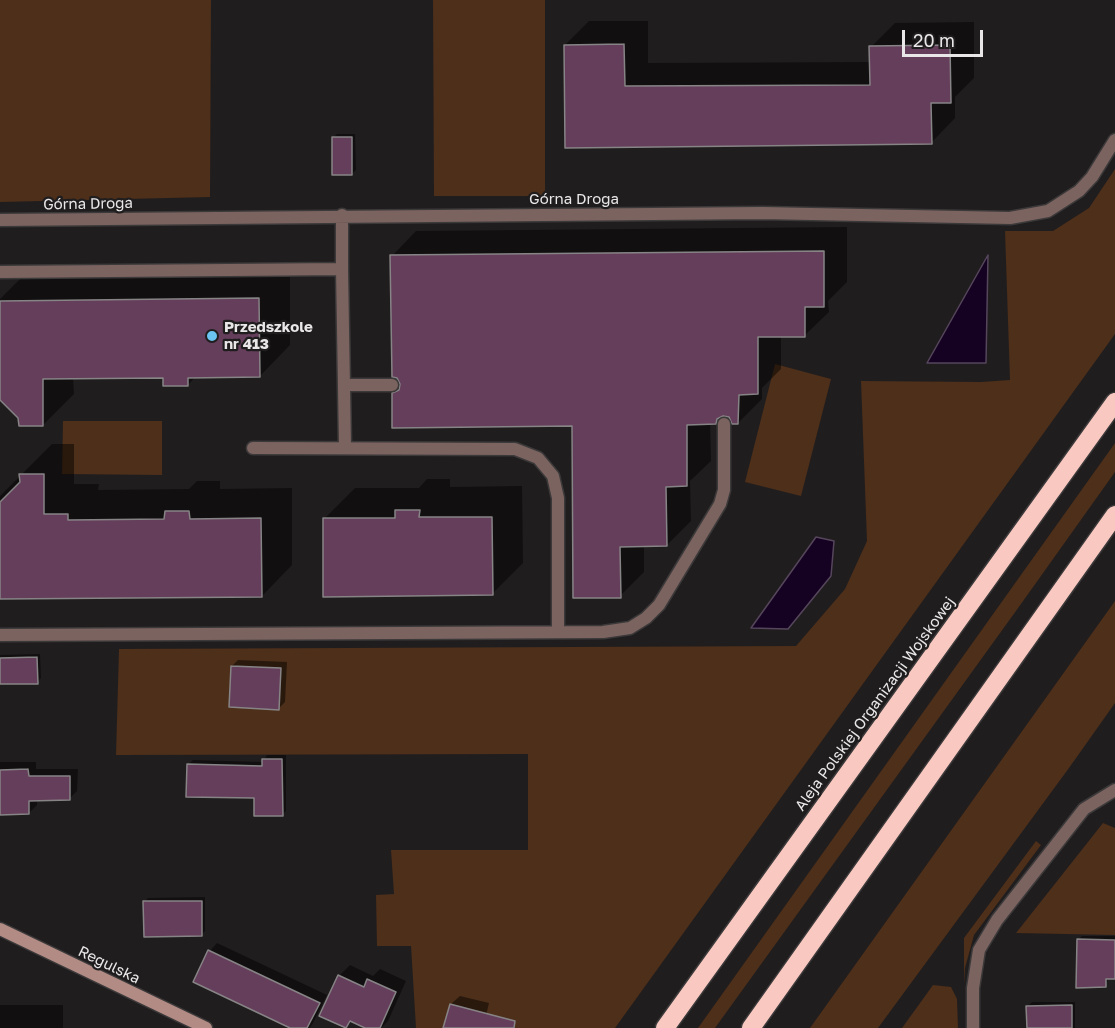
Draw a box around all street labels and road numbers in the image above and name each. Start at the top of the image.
street label: Górna Droga [529,190,619,208]
street label: Górna Droga [43,194,133,214]
street label: Aleja Polskiej Organizacji Wojskowej [791,594,959,814]
street label: Regulska [75,942,143,988]

